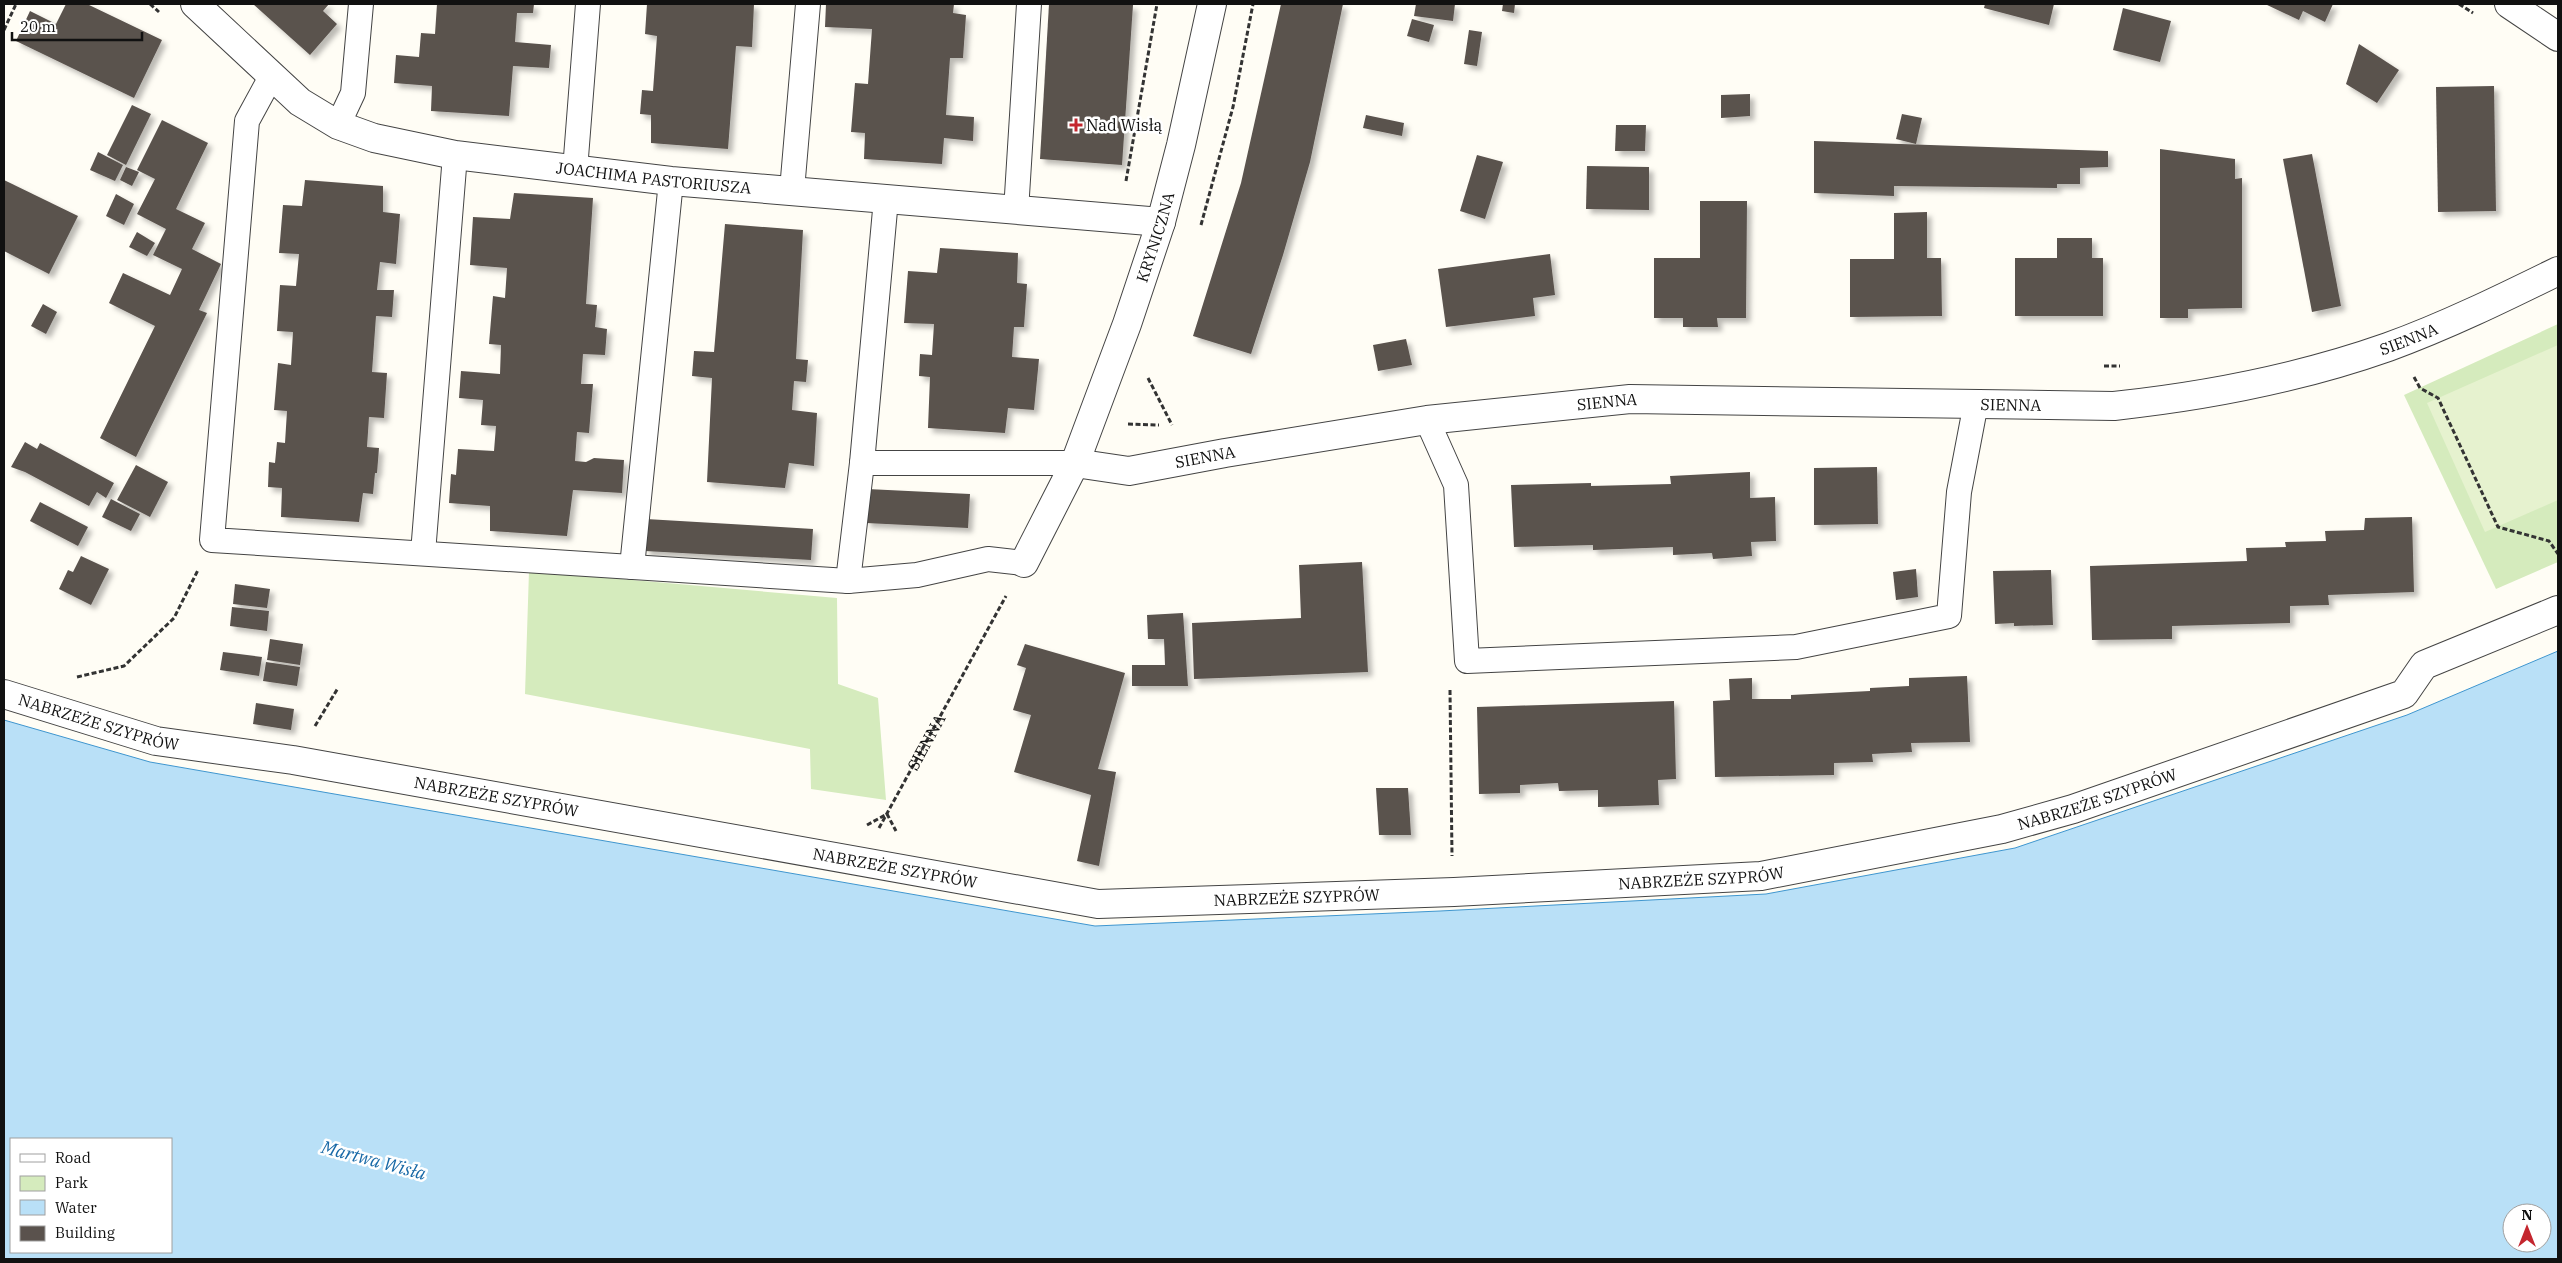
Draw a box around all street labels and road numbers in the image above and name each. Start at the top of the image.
street label: JOACHIMA PASTORIUSZA [555,157,752,198]
street label: KRYNICZNA [1132,190,1178,285]
street label: SIENNA [2377,319,2441,359]
street label: SIENNA [1576,389,1638,414]
street label: SIENNA [1980,394,2042,415]
street label: SIENNA [1173,441,1237,472]
street label: NABRZEŻE SZYPRÓW [16,689,181,754]
street label: SIENNA [903,710,949,774]
street label: NABRZEŻE SZYPRÓW [2015,764,2180,834]
street label: NABRZEŻE SZYPRÓW [413,772,581,821]
street label: NABRZEŻE SZYPRÓW [811,843,979,892]
street label: NABRZEŻE SZYPRÓW [1618,862,1786,893]
street label: NABRZEŻE SZYPRÓW [1213,884,1381,910]

